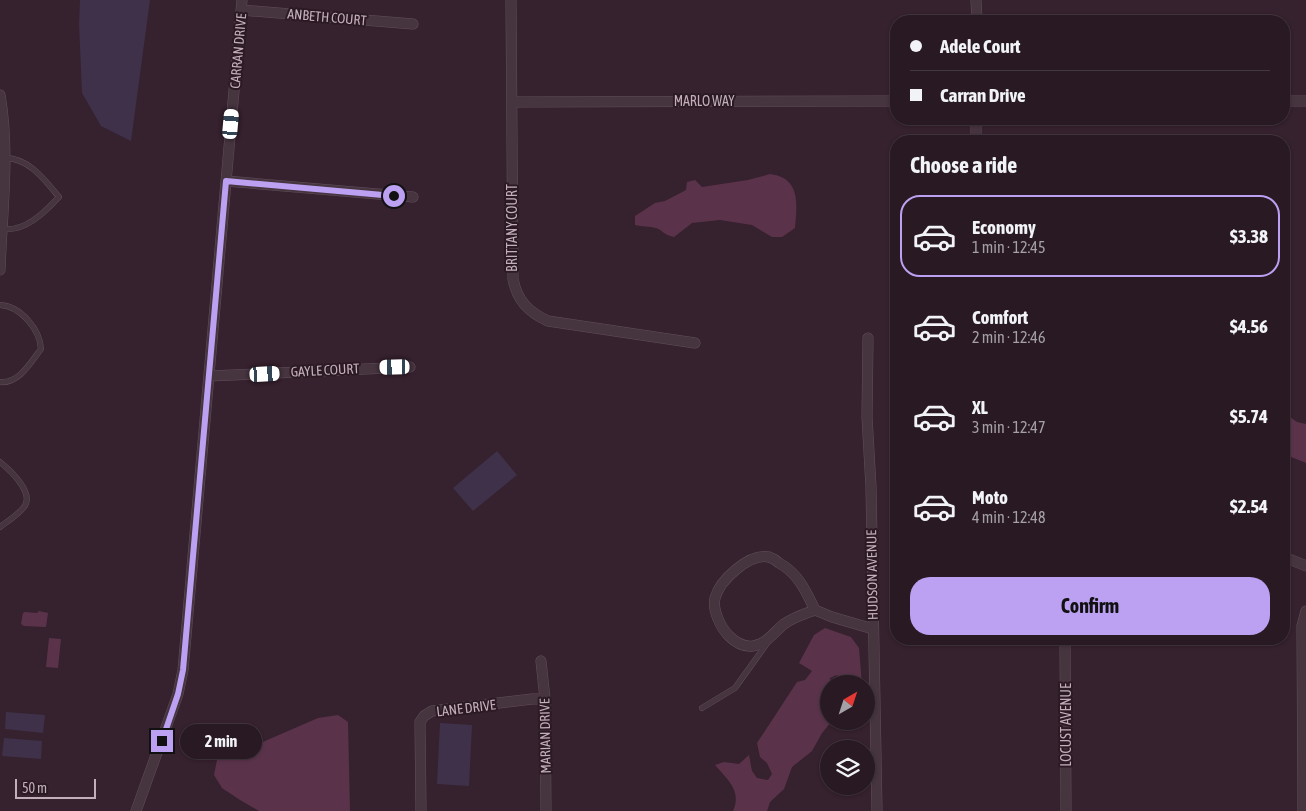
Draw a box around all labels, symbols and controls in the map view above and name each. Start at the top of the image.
street label: ANBETH COURT [287,6,367,28]
street label: CARRAN DRIVE [227,13,249,89]
text: Adele Court [940,35,1021,57]
text: Carran Drive [940,84,1026,106]
street label: MARLO WAY [674,93,735,109]
car [222,108,239,140]
text: Choose a ride [910,152,1017,178]
street label: BRITTANY COURT [504,184,520,272]
route start [383,185,405,207]
icon: car [912,214,957,259]
text: Economy [972,216,1036,238]
text: $3.38 [1230,225,1268,247]
text: 1 min · 12:45 [972,238,1045,256]
icon: car [912,304,957,349]
text: Comfort [972,306,1028,328]
text: $4.56 [1230,315,1268,337]
text: 2 min · 12:46 [972,328,1045,346]
car [379,359,410,375]
street label: GAYLE COURT [290,360,360,380]
car [249,366,280,382]
icon: car [912,394,957,439]
text: XL [972,396,988,418]
text: $5.74 [1230,405,1268,427]
text: 3 min · 12:47 [972,418,1045,436]
icon: car [912,484,957,529]
text: Moto [972,486,1008,508]
text: $2.54 [1230,495,1268,517]
text: 4 min · 12:48 [972,508,1045,526]
street label: HUDSON AVENUE [863,530,881,620]
button: Confirm [910,577,1270,635]
north arrow [820,675,875,730]
map controls [820,675,875,795]
street label: LOCUST AVENUE [1058,683,1074,767]
street label: LANE DRIVE [435,696,497,720]
street label: MARIAN DRIVE [536,698,554,774]
callout: 2 min [180,724,262,758]
route end [151,730,173,752]
text: 2 min [205,732,237,750]
button: layers [820,740,875,795]
scale bar [15,776,96,799]
text: 50 m [22,780,47,796]

